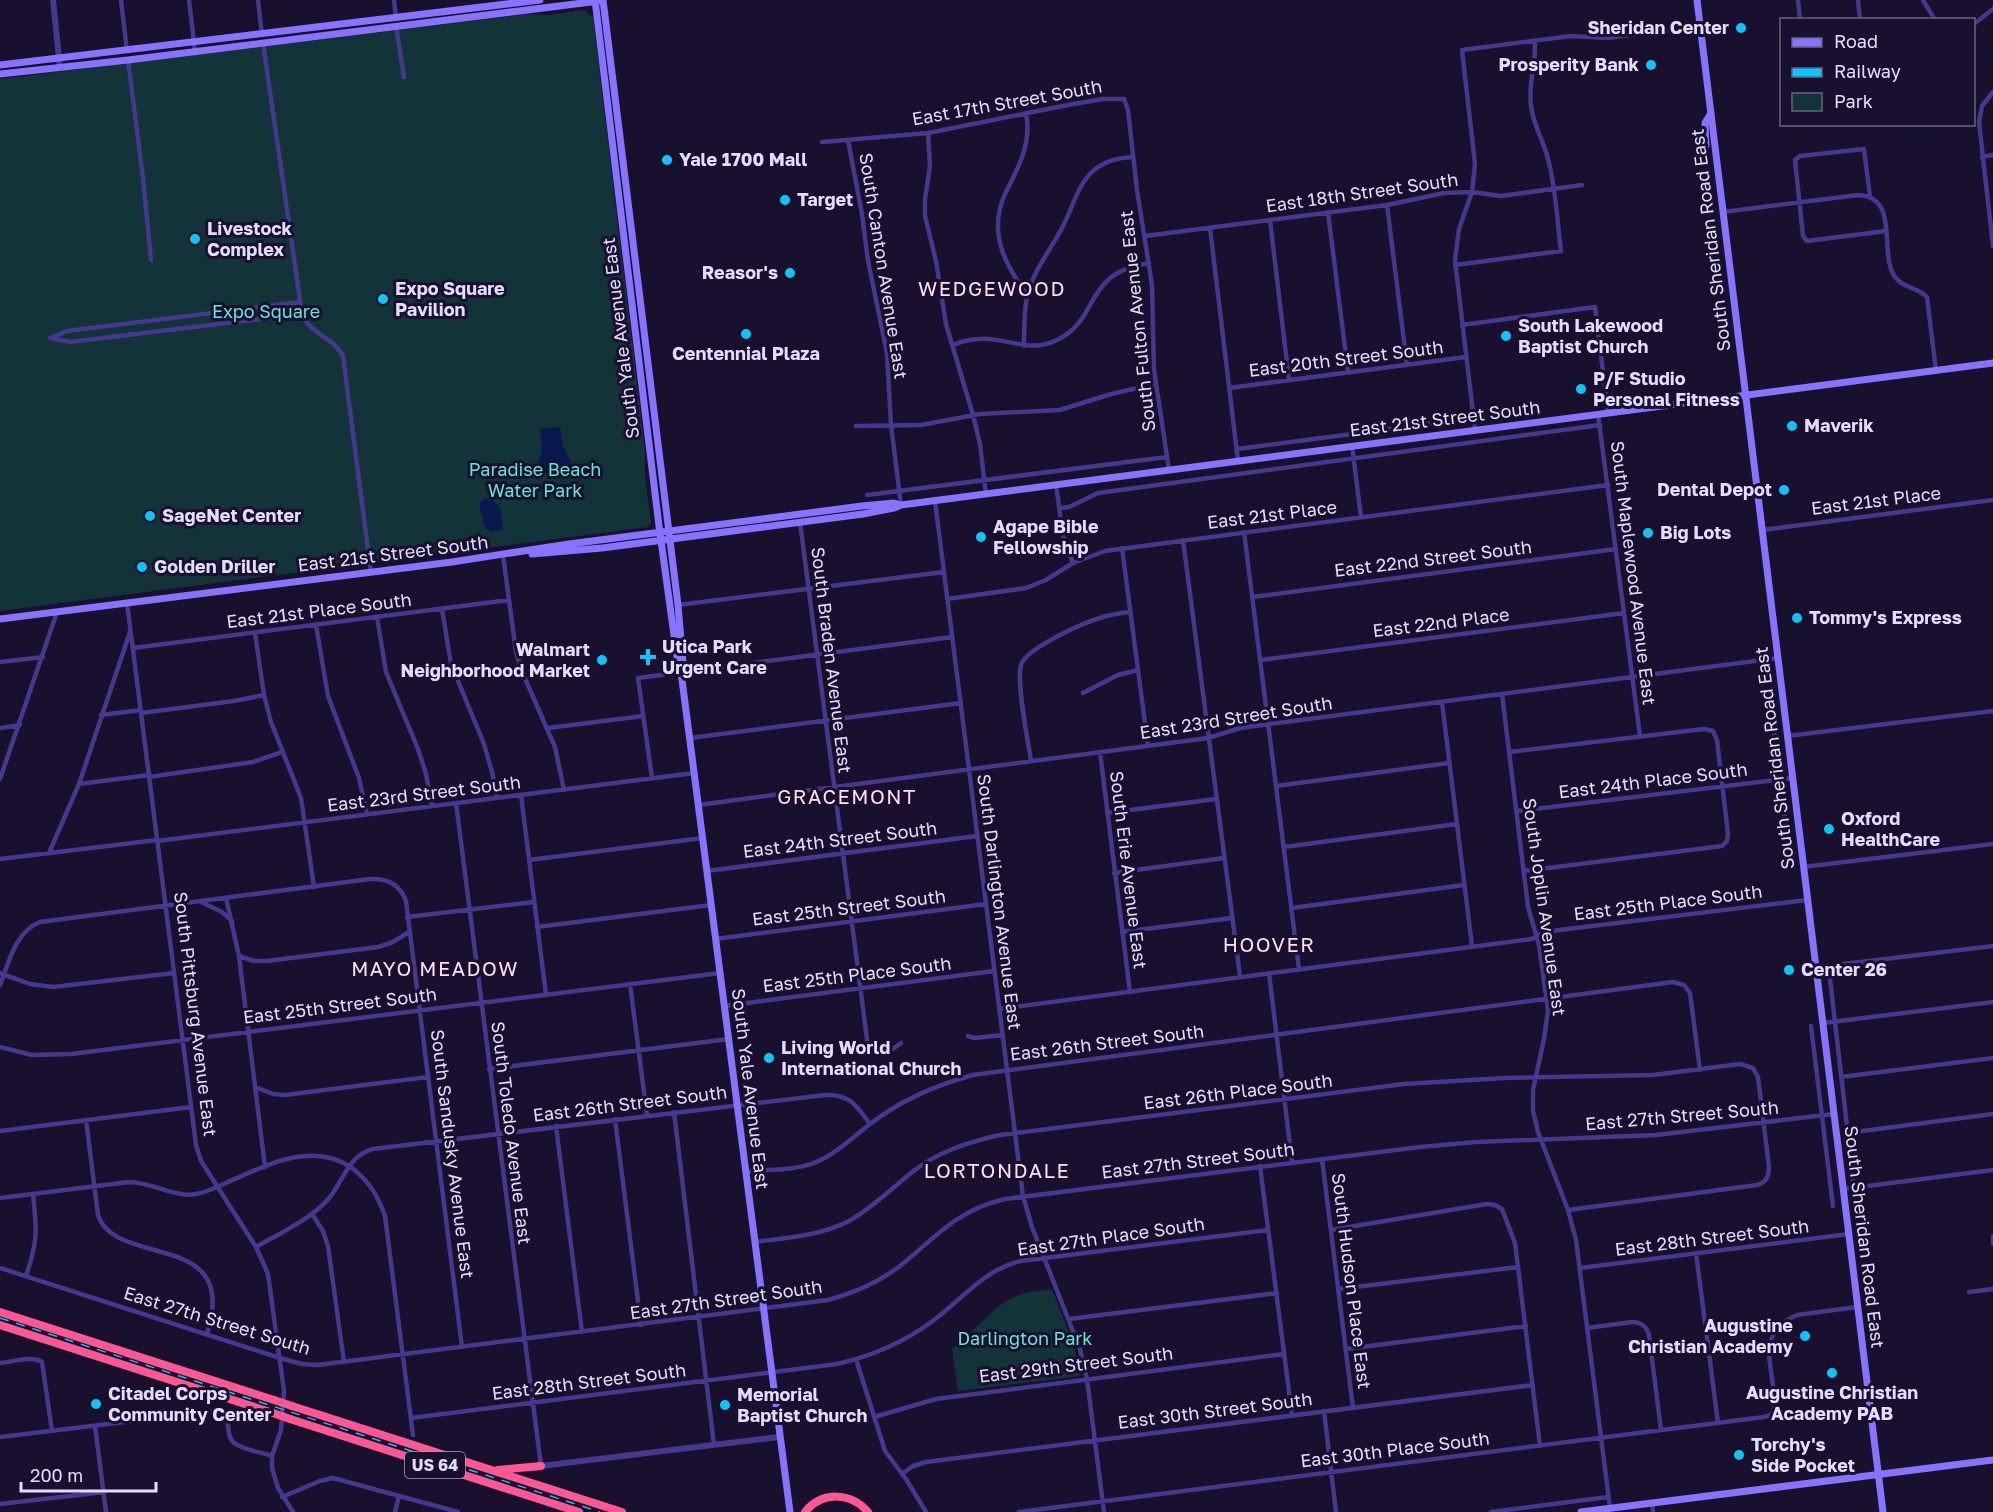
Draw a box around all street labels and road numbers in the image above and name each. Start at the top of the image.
street label: East 17th Street South [910,74,1104,130]
street label: South Sheridan Road East [1685,128,1735,353]
street label: South Canton Avenue East [855,151,913,380]
street label: East 18th Street South [1264,168,1459,216]
street label: South Fulton Avenue East [1114,209,1160,433]
street label: South Yale Avenue East [597,236,643,440]
street label: East 20th Street South [1247,335,1444,381]
street label: East 21st Street South [1348,395,1541,441]
street label: South Maplewood Avenue East [1607,440,1661,706]
street label: East 21st Place [1810,481,1942,519]
street label: East 21st Place [1206,495,1338,533]
street label: East 21st Street South [296,530,489,576]
street label: East 22nd Street South [1333,535,1533,581]
street label: South Braden Avenue East [807,545,857,774]
street label: East 21st Place South [225,588,413,632]
street label: East 22nd Place [1371,603,1511,641]
street label: South Sheridan Road East [1749,646,1799,871]
street label: East 23rd Street South [1138,691,1334,743]
street label: East 24th Place South [1557,757,1749,803]
street label: East 23rd Street South [326,770,522,816]
street label: South Erie Avenue East [1106,770,1152,970]
street label: South Darlington Avenue East [973,773,1027,1031]
street label: South Joplin Avenue East [1519,797,1571,1017]
street label: East 24th Street South [741,816,938,862]
street label: East 25th Place South [1572,880,1763,924]
street label: East 25th Street South [751,884,947,930]
street label: South Pittsburg Avenue East [170,890,222,1138]
street label: East 25th Place South [761,952,952,996]
street label: East 25th Street South [242,982,438,1028]
street label: South Yale Avenue East [728,987,774,1191]
street label: East 26th Street South [1008,1019,1205,1065]
street label: South Toledo Avenue East [487,1020,537,1246]
street label: South Sandusky Avenue East [427,1028,479,1280]
street label: East 26th Place South [1142,1068,1334,1114]
street label: East 26th Street South [531,1080,728,1126]
street label: East 27th Street South [1584,1096,1780,1134]
street label: South Sheridan Road East [1840,1124,1890,1349]
street label: East 27th Street South [1100,1137,1296,1183]
street label: South Hudson Place East [1328,1171,1376,1390]
street label: East 27th Place South [1016,1212,1206,1260]
street label: East 28th Street South [1613,1214,1810,1260]
street label: East 27th Street South [628,1275,824,1323]
street label: East 27th Street South [121,1281,313,1359]
street label: East 29th Street South [977,1341,1174,1387]
street label: East 28th Street South [490,1358,687,1404]
street label: East 30th Street South [1116,1387,1313,1433]
street label: East 30th Place South [1299,1426,1491,1472]
road number: US 64 [405,1452,465,1478]

